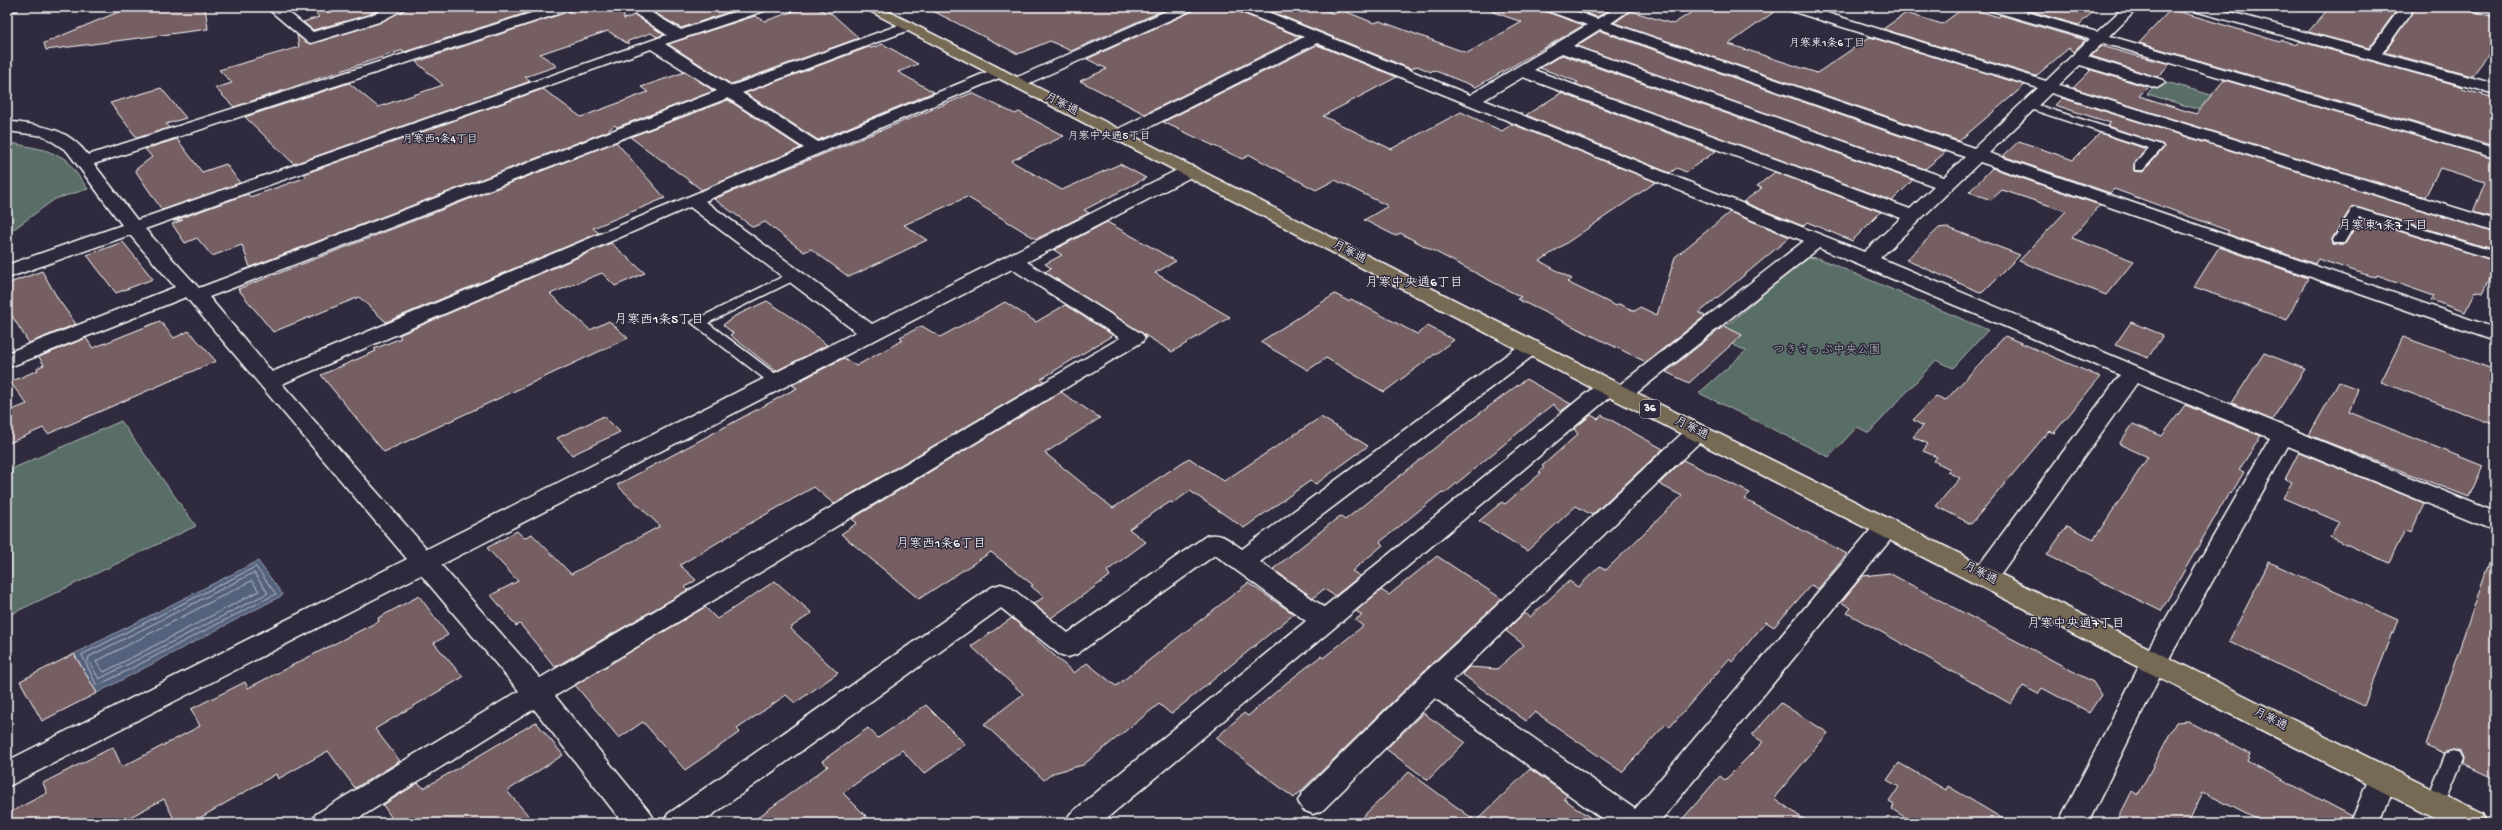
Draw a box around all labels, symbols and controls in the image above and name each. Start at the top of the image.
district label: 月寒東1条6丁目 [1789,37,1865,50]
street label: 月寒通 [1042,90,1081,119]
district label: 月寒中央通5丁目 [1068,130,1150,143]
district label: 月寒西1条4丁目 [402,133,478,146]
district label: 月寒東1条7丁目 [2338,219,2428,234]
street label: 月寒通 [1330,238,1369,267]
district label: 月寒中央通6丁目 [1365,275,1463,291]
district label: 月寒西1条5丁目 [614,313,704,328]
park label: つきさっぷ中央公園 [1773,343,1881,358]
road number: 36 [1640,400,1660,418]
street label: 月寒通 [1672,414,1711,443]
district label: 月寒西1条6丁目 [896,537,986,552]
street label: 月寒通 [1961,559,2000,588]
district label: 月寒中央通7丁目 [2027,616,2125,632]
street label: 月寒通 [2251,705,2290,734]

